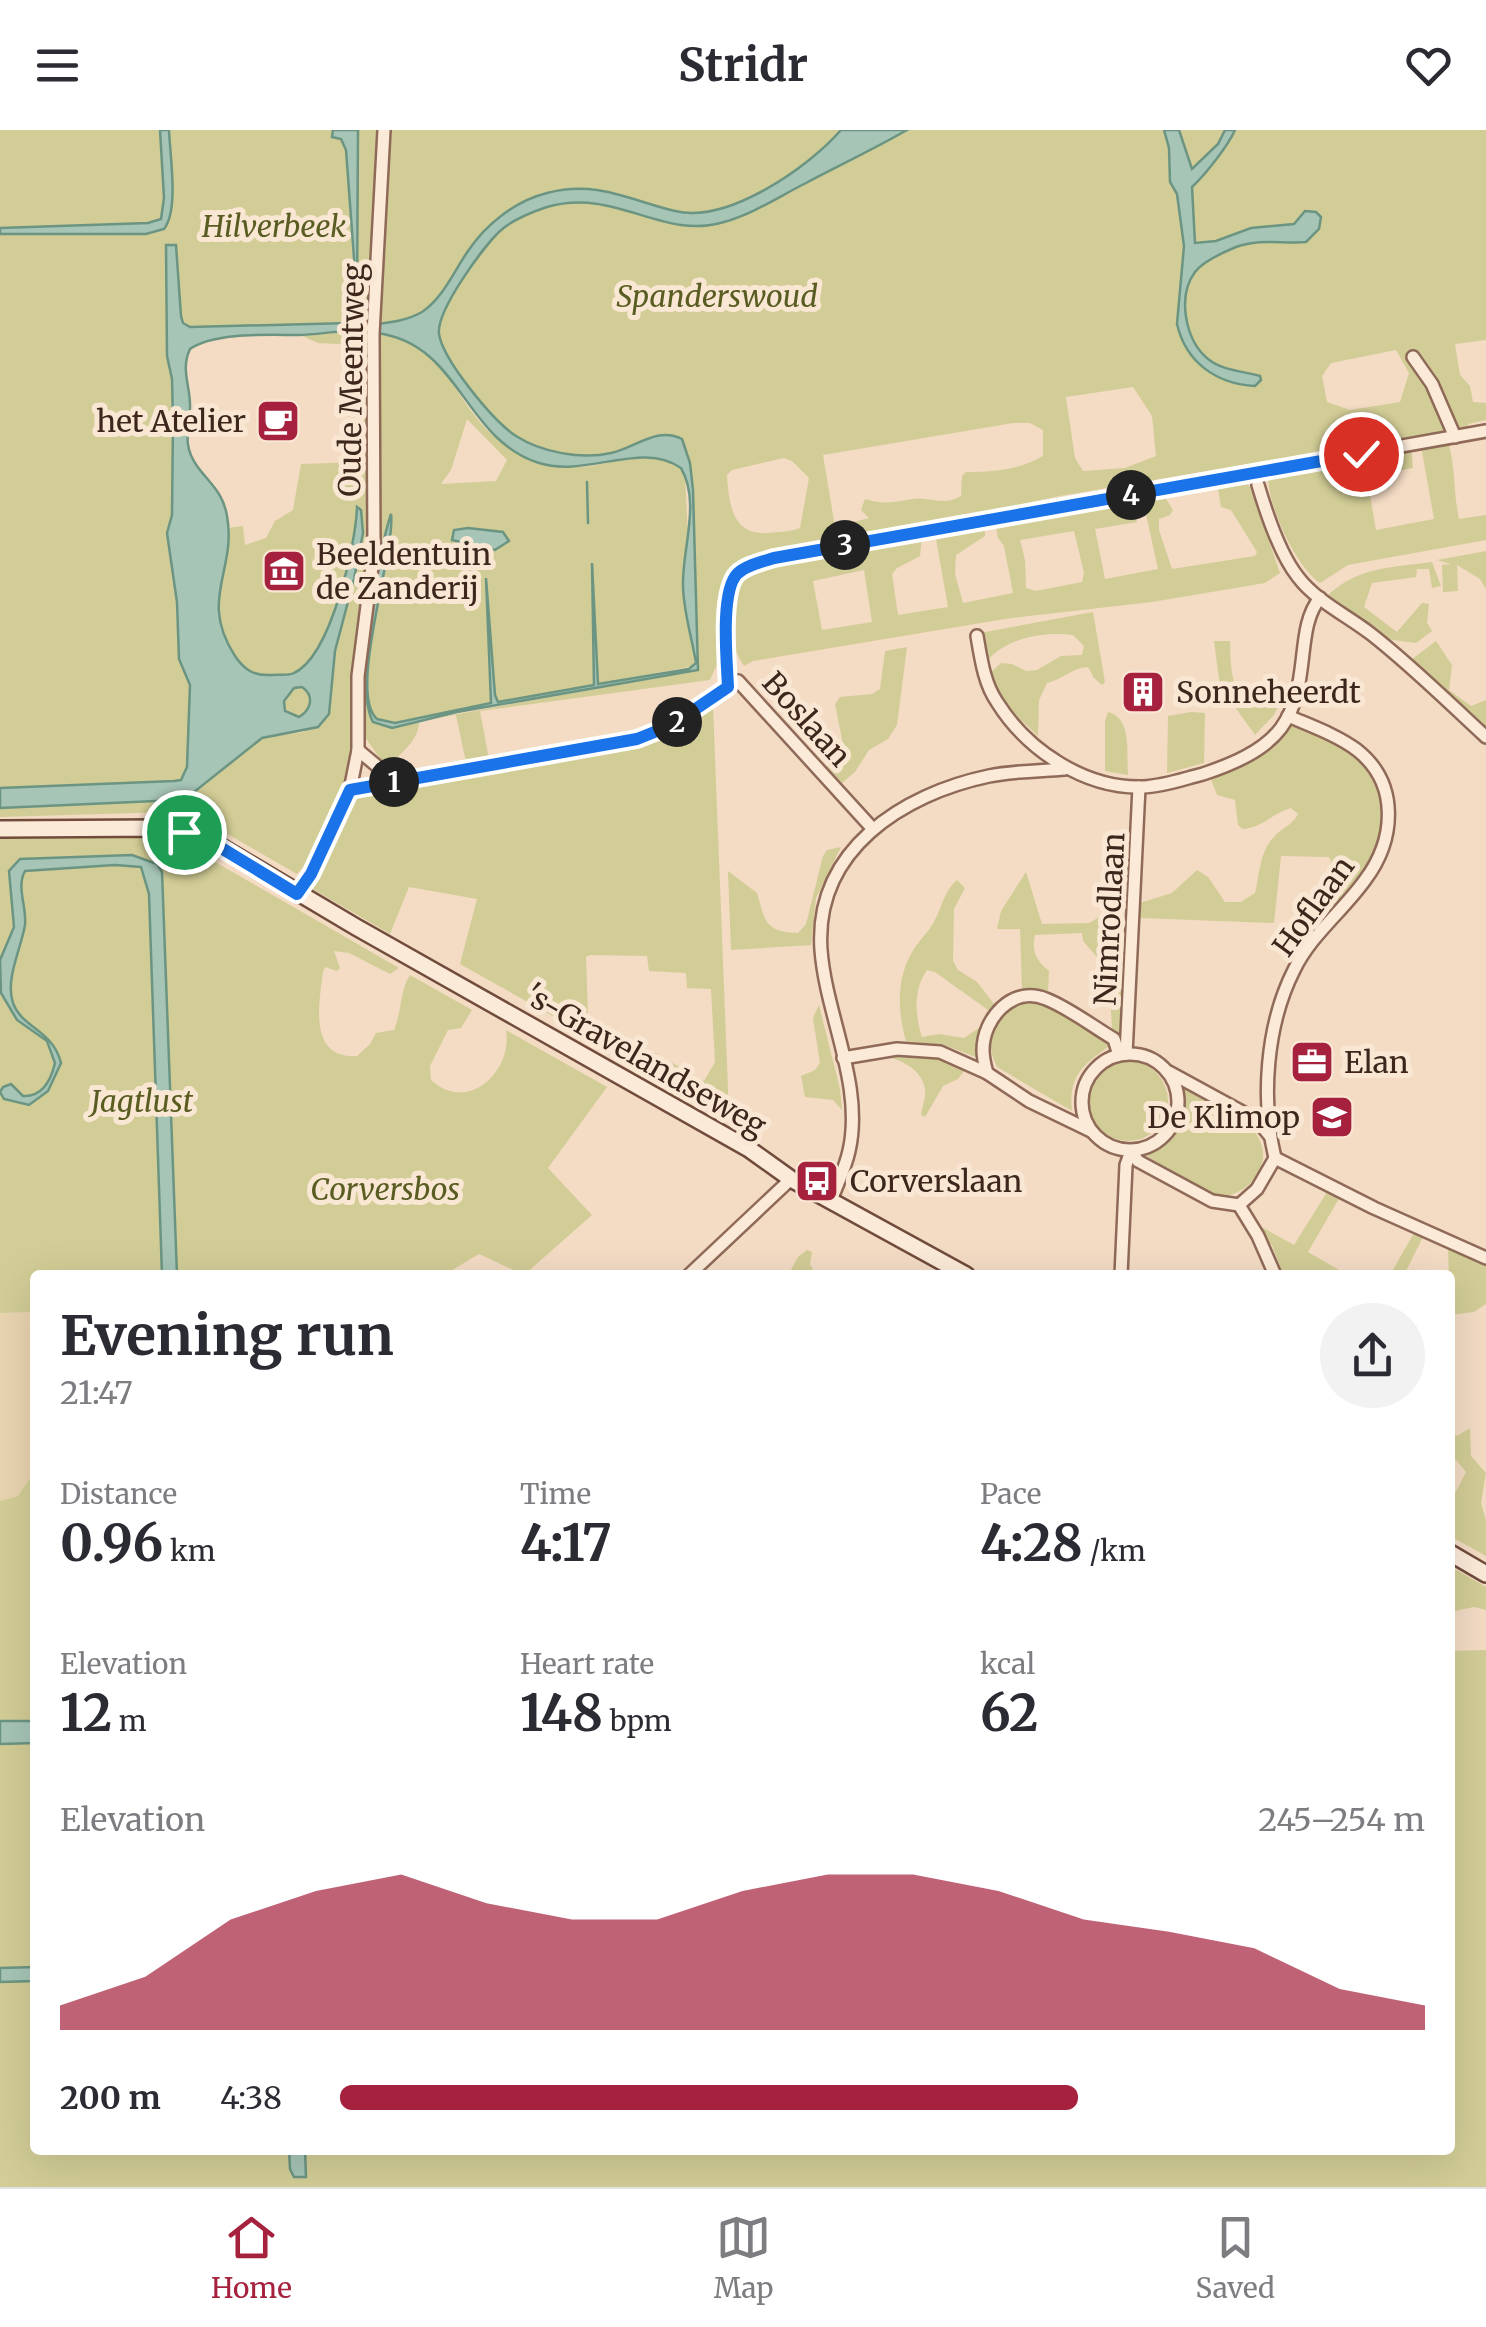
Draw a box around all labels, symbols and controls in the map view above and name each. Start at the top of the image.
text: Stridr [678,37,808,93]
icon: menu [30,38,85,93]
icon: heart [1401,38,1456,93]
park label: Hilverbeek [201,207,347,245]
street label: Oude Meentweg [330,263,372,497]
park label: Spanderswoud [616,277,818,315]
cafe icon: het Atelier [255,398,301,444]
place label: het Atelier [96,402,246,440]
pin [1319,412,1404,497]
icon: check [1334,427,1389,482]
pin: 4 [1106,470,1156,520]
text: 4 [1122,477,1140,513]
pin: 3 [820,520,870,570]
text: 3 [837,527,853,563]
place label: Beeldentuin de Zanderij [316,535,491,607]
museum icon: Beeldentuin de Zanderij [261,548,307,594]
street label: Boslaan [755,664,859,774]
building icon: Sonneheerdt [1120,669,1166,715]
place label: Sonneheerdt [1176,673,1361,711]
pin: 2 [652,697,702,747]
text: 2 [669,704,685,740]
pin: 1 [369,757,419,807]
text: 1 [388,764,400,800]
pin [142,790,227,875]
icon: arrive [157,805,212,860]
street label: Nimrodlaan [1085,831,1133,1006]
street label: Hoflaan [1264,848,1362,964]
street label: 's-Gravelandseweg [519,976,773,1144]
office icon: Elan [1289,1039,1335,1085]
place label: Elan [1344,1043,1409,1081]
park label: Jagtlust [88,1082,194,1120]
school or university icon: De Klimop [1309,1094,1355,1140]
place label: De Klimop [1147,1098,1300,1136]
bus stop icon: Corverslaan [794,1158,840,1204]
place label: Corverslaan [850,1162,1022,1200]
park label: Corversbos [310,1170,460,1208]
text: Evening run [60,1301,394,1370]
button: share [1320,1303,1425,1408]
text: 21:47 [60,1373,133,1413]
text: Distance [60,1476,177,1512]
text: Time [520,1476,591,1512]
text: Pace [980,1476,1041,1512]
text: 0.96 [60,1512,163,1575]
text: 4:17 [520,1512,612,1575]
text: 4:28 [980,1512,1083,1575]
text: km [163,1533,216,1569]
text: /km [1083,1533,1146,1569]
text: Elevation [60,1646,187,1682]
text: Heart rate [520,1646,654,1682]
text: kcal [980,1646,1035,1682]
text: 12 [60,1682,112,1745]
text: 148 [520,1682,603,1745]
text: 62 [980,1682,1038,1745]
text: m [112,1703,147,1739]
text: bpm [603,1703,672,1739]
text: Elevation [60,1800,205,1840]
text: 245–254 m [1258,1800,1425,1840]
text: 200 m [60,2078,161,2118]
text: 4:38 [220,2078,282,2118]
tab: Home [211,2210,292,2306]
tab: Map [714,2210,774,2306]
tab: Saved [1196,2210,1275,2306]

